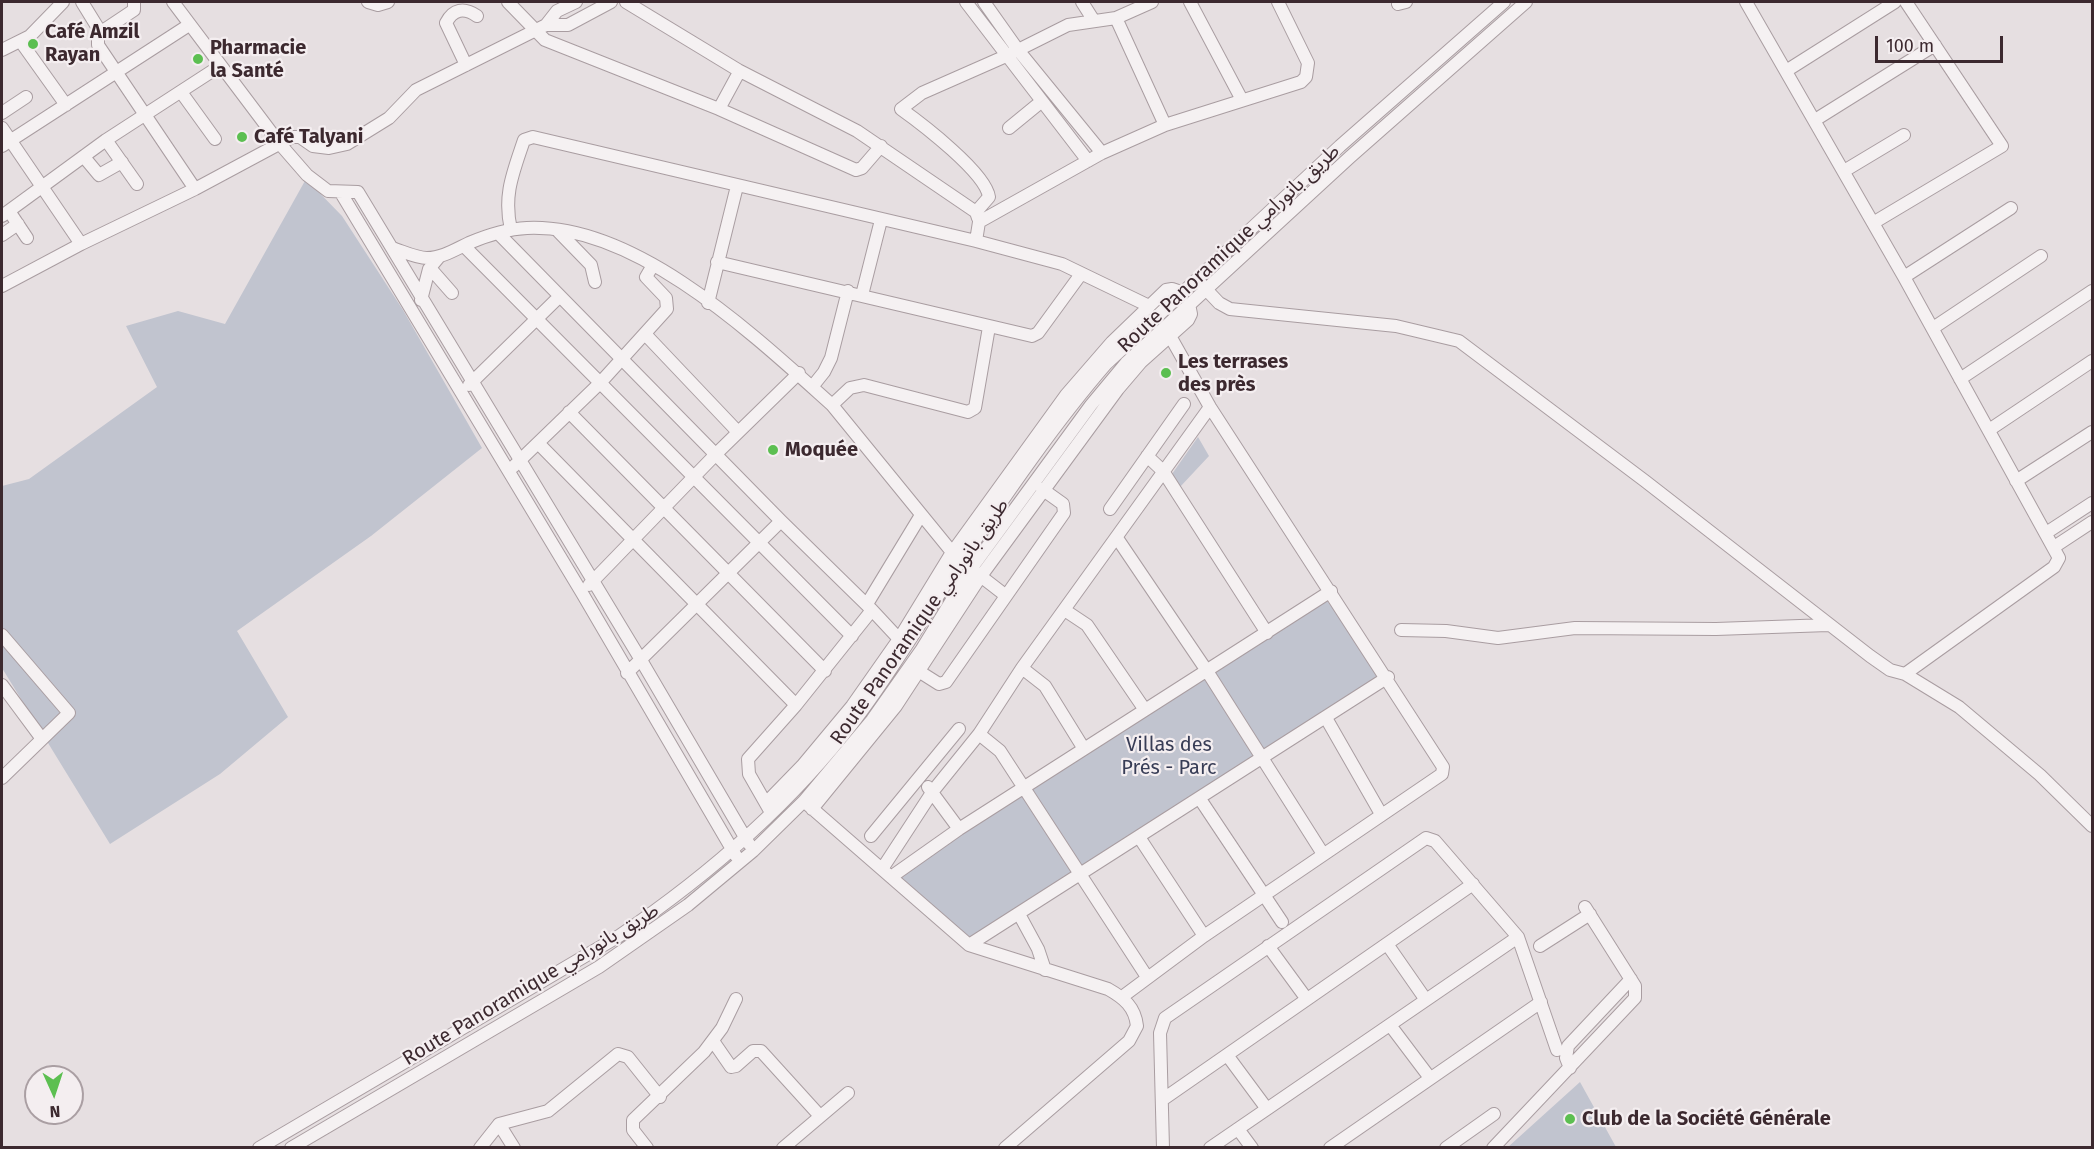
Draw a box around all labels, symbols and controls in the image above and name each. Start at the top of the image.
place label: Café Amzil Rayan [45,20,139,67]
scale bar [1878,24,2006,62]
text: 100 m [1886,35,1934,57]
place label: Pharmacie la Santé [210,36,306,83]
marker: Café Amzil Rayan [26,37,40,51]
marker: Pharmacie la Santé [191,52,205,66]
place label: Café Talyani [254,125,363,149]
marker: Café Talyani [235,130,249,144]
street label: Route Panoramique طريق بانورامي [1113,140,1345,358]
place label: Les terrases des près [1178,350,1288,397]
marker: Les terrases des près [1159,366,1173,380]
place label: Moquée [785,438,858,462]
marker: Moquée [766,443,780,457]
street label: Route Panoramique طريق بانورامي [826,494,1014,750]
park label: Villas des Prés - Parc [1121,733,1217,780]
street label: Route Panoramique طريق بانورامي [399,899,663,1071]
north arrow [24,1065,84,1125]
text: N [49,1102,61,1121]
place label: Club de la Société Générale [1582,1107,1831,1131]
marker: Club de la Société Générale [1563,1112,1577,1126]

